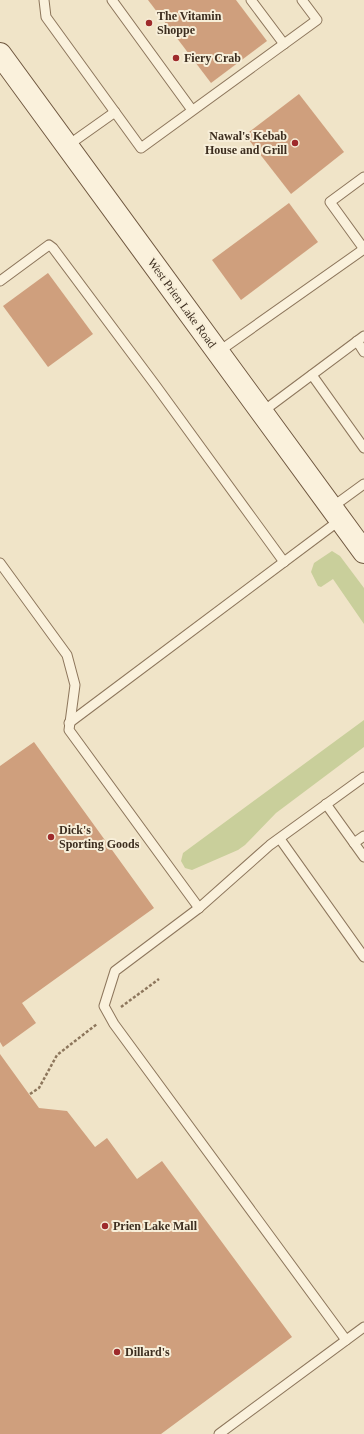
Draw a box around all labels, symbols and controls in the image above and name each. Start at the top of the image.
place label: The Vitamin Shoppe [157,9,222,37]
marker: The Vitamin Shoppe [144,18,154,28]
place label: Fiery Crab [184,51,241,65]
marker: Fiery Crab [171,53,181,63]
place label: Nawal's Kebab House and Grill [205,129,288,157]
marker: Nawal's Kebab House and Grill [290,138,300,148]
street label: West Prien Lake Road [145,255,219,351]
place label: Dick's Sporting Goods [59,823,140,851]
marker: Dick's Sporting Goods [46,832,56,842]
place label: Prien Lake Mall [113,1219,198,1233]
marker: Prien Lake Mall [100,1221,110,1231]
place label: Dillard's [125,1345,170,1359]
marker: Dillard's [112,1347,122,1357]

